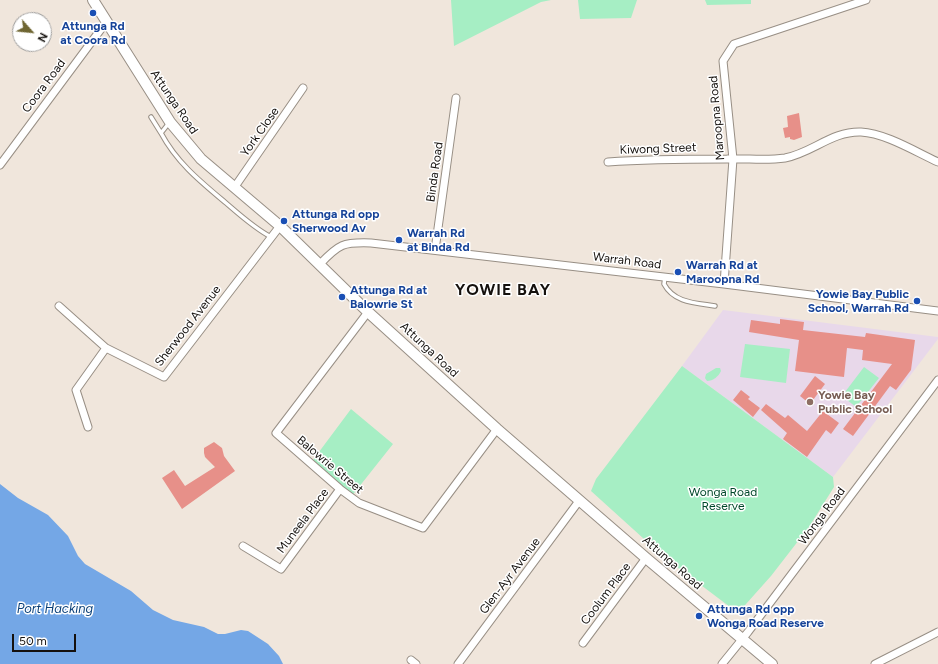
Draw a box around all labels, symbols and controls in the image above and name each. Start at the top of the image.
marker: Attunga Rd at Coora Rd [88,8,98,18]
north arrow [12,12,52,52]
place label: Attunga Rd at Coora Rd [60,19,126,47]
text: N [35,30,50,44]
street label: Coora Road [19,56,69,116]
street label: Attunga Road [147,67,201,137]
street label: Maroopna Road [706,75,728,161]
street label: York Close [238,105,282,159]
street label: Kiwong Street [619,140,697,158]
street label: Binda Road [424,141,446,203]
place label: Attunga Rd opp Sherwood Av [292,207,379,235]
marker: Attunga Rd opp Sherwood Av [279,216,289,226]
place label: Warrah Rd at Binda Rd [407,226,470,254]
marker: Warrah Rd at Binda Rd [394,235,404,245]
street label: Warrah Road [592,250,662,272]
place label: Warrah Rd at Maroopna Rd [686,258,759,286]
marker: Warrah Rd at Maroopna Rd [673,267,683,277]
district label: YOWIE BAY [455,280,551,300]
street label: Sherwood Avenue [152,283,224,369]
place label: Attunga Rd at Balowrie St [350,283,427,311]
place label: Yowie Bay Public School, Warrah Rd [808,287,909,315]
marker: Attunga Rd at Balowrie St [337,292,347,302]
marker: Yowie Bay Public School, Warrah Rd [912,296,922,306]
street label: Attunga Road [397,319,461,381]
place label: Yowie Bay Public School [818,388,892,416]
marker: Yowie Bay Public School [805,397,815,407]
street label: Balowrie Street [294,433,366,497]
street label: Wonga Road [796,484,848,548]
park label: Wonga Road Reserve [689,485,757,513]
street label: Muneela Place [274,486,332,556]
street label: Attunga Road [639,533,705,593]
street label: Glen-Ayr Avenue [477,535,543,617]
street label: Coolum Place [578,560,634,628]
water label: Port Hacking [17,601,93,617]
place label: Attunga Rd opp Wonga Road Reserve [707,602,824,630]
marker: Attunga Rd opp Wonga Road Reserve [694,611,704,621]
scale bar [14,626,78,652]
text: 50 m [19,634,47,648]

